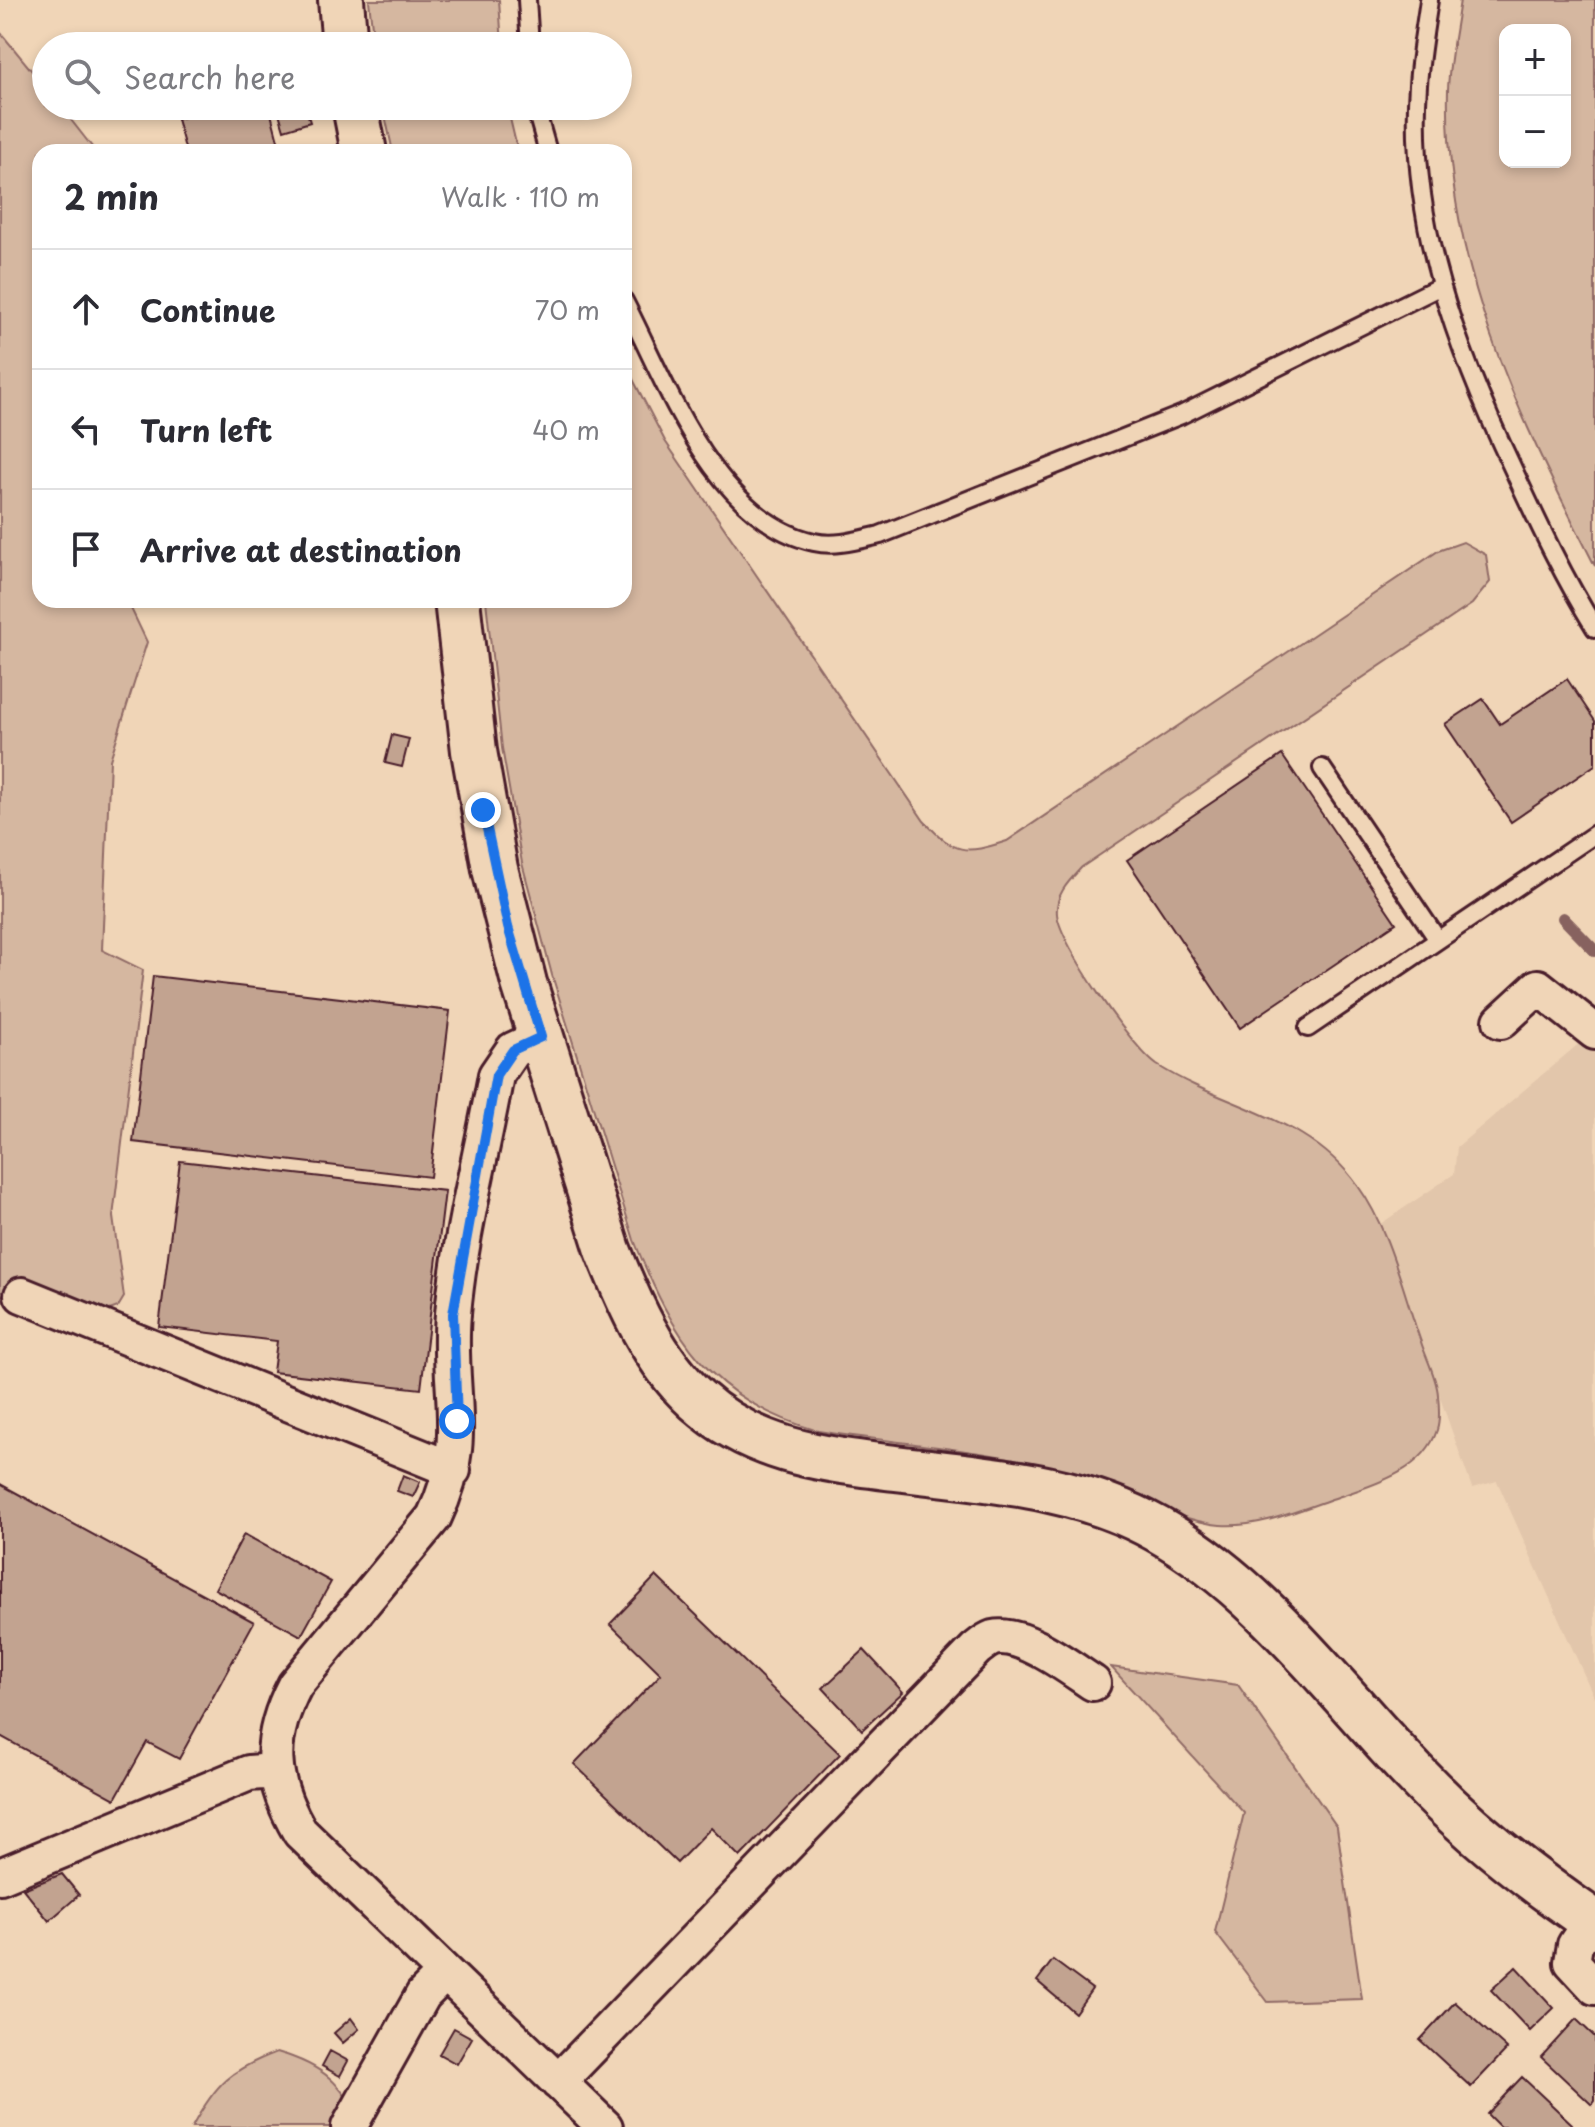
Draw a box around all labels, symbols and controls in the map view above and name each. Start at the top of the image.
map controls [1499,24,1571,168]
button: + [1499,24,1571,96]
search box [32,32,632,120]
icon: search [60,54,104,98]
text: Search here [124,54,296,99]
button: − [1499,96,1571,168]
text: 2 min [64,170,159,222]
text: Walk · 110 m [441,177,600,216]
icon: ahead [64,287,108,331]
text: Continue [140,287,275,332]
text: 70 m [535,290,600,329]
icon: left [64,407,108,451]
text: Turn left [140,407,272,452]
text: 40 m [532,410,600,449]
icon: arrive [64,527,108,571]
text: Arrive at destination [140,527,462,572]
route end [465,792,501,828]
route start [439,1403,475,1439]

